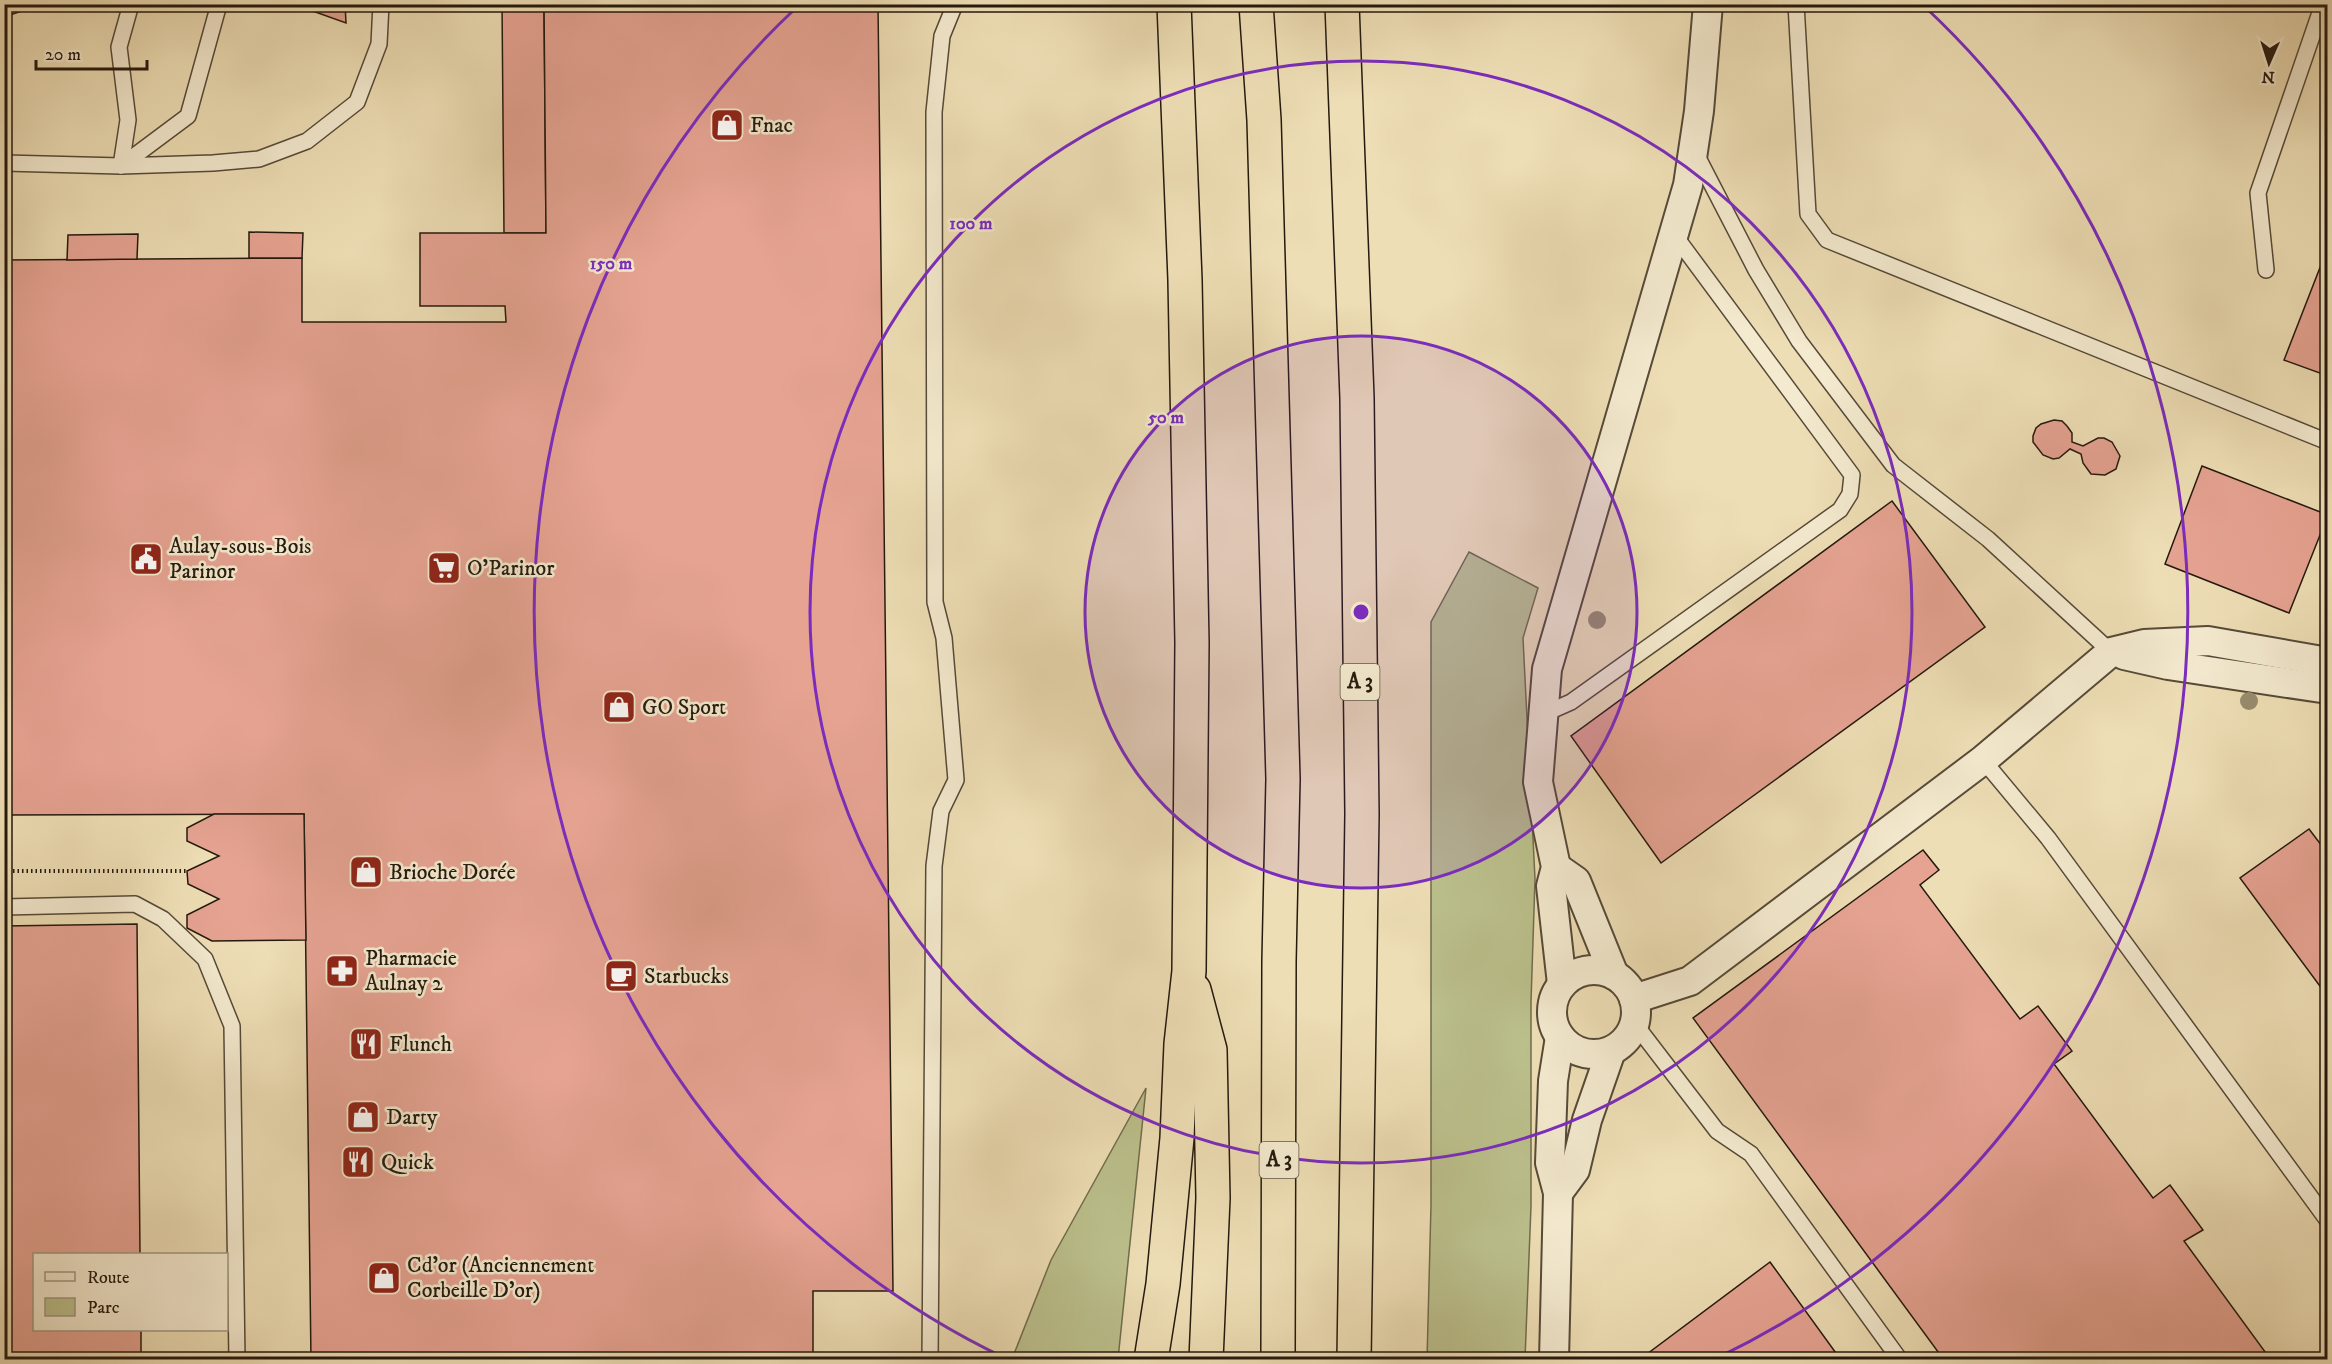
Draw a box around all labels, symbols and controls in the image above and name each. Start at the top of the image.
scale bar [36,33,147,71]
north arrow [2239,33,2299,93]
text: 20 m [45,44,81,66]
text: N [2261,67,2275,87]
shop icon: Fnac [709,107,745,143]
place label: Fnac [750,112,793,139]
text: 100 m [949,213,993,235]
text: 150 m [590,253,633,275]
text: 50 m [1147,407,1184,429]
place label: Aulay-sous-Bois Parinor [169,533,311,585]
public building icon: Aulay-sous-Bois Parinor [128,541,164,577]
supermarket icon: O'Parinor [426,550,462,586]
place label: O'Parinor [467,555,555,582]
centre of rings [1351,602,1371,622]
road number: A 3 [1340,664,1380,700]
shop icon: GO Sport [601,689,637,725]
place label: GO Sport [642,694,726,721]
shop icon: Brioche Dorée [348,854,384,890]
place label: Brioche Dorée [389,859,516,886]
place label: Pharmacie Aulnay 2 [365,945,457,997]
pharmacy icon: Pharmacie Aulnay 2 [324,953,360,989]
cafe icon: Starbucks [603,958,639,994]
place label: Starbucks [644,963,729,990]
restaurant icon: Flunch [348,1026,384,1062]
place label: Flunch [389,1031,453,1058]
shop icon: Darty [345,1099,381,1135]
place label: Darty [386,1104,438,1131]
road number: A 3 [1260,1142,1298,1178]
restaurant icon: Quick [340,1144,376,1180]
place label: Quick [381,1149,434,1176]
place label: Cd'or (Anciennement Corbeille D'or) [407,1252,594,1304]
legend [33,1253,228,1331]
shop icon: Cd'or (Anciennement Corbeille D'or) [366,1260,402,1296]
text: Route [87,1267,130,1289]
text: Parc [87,1297,120,1319]

